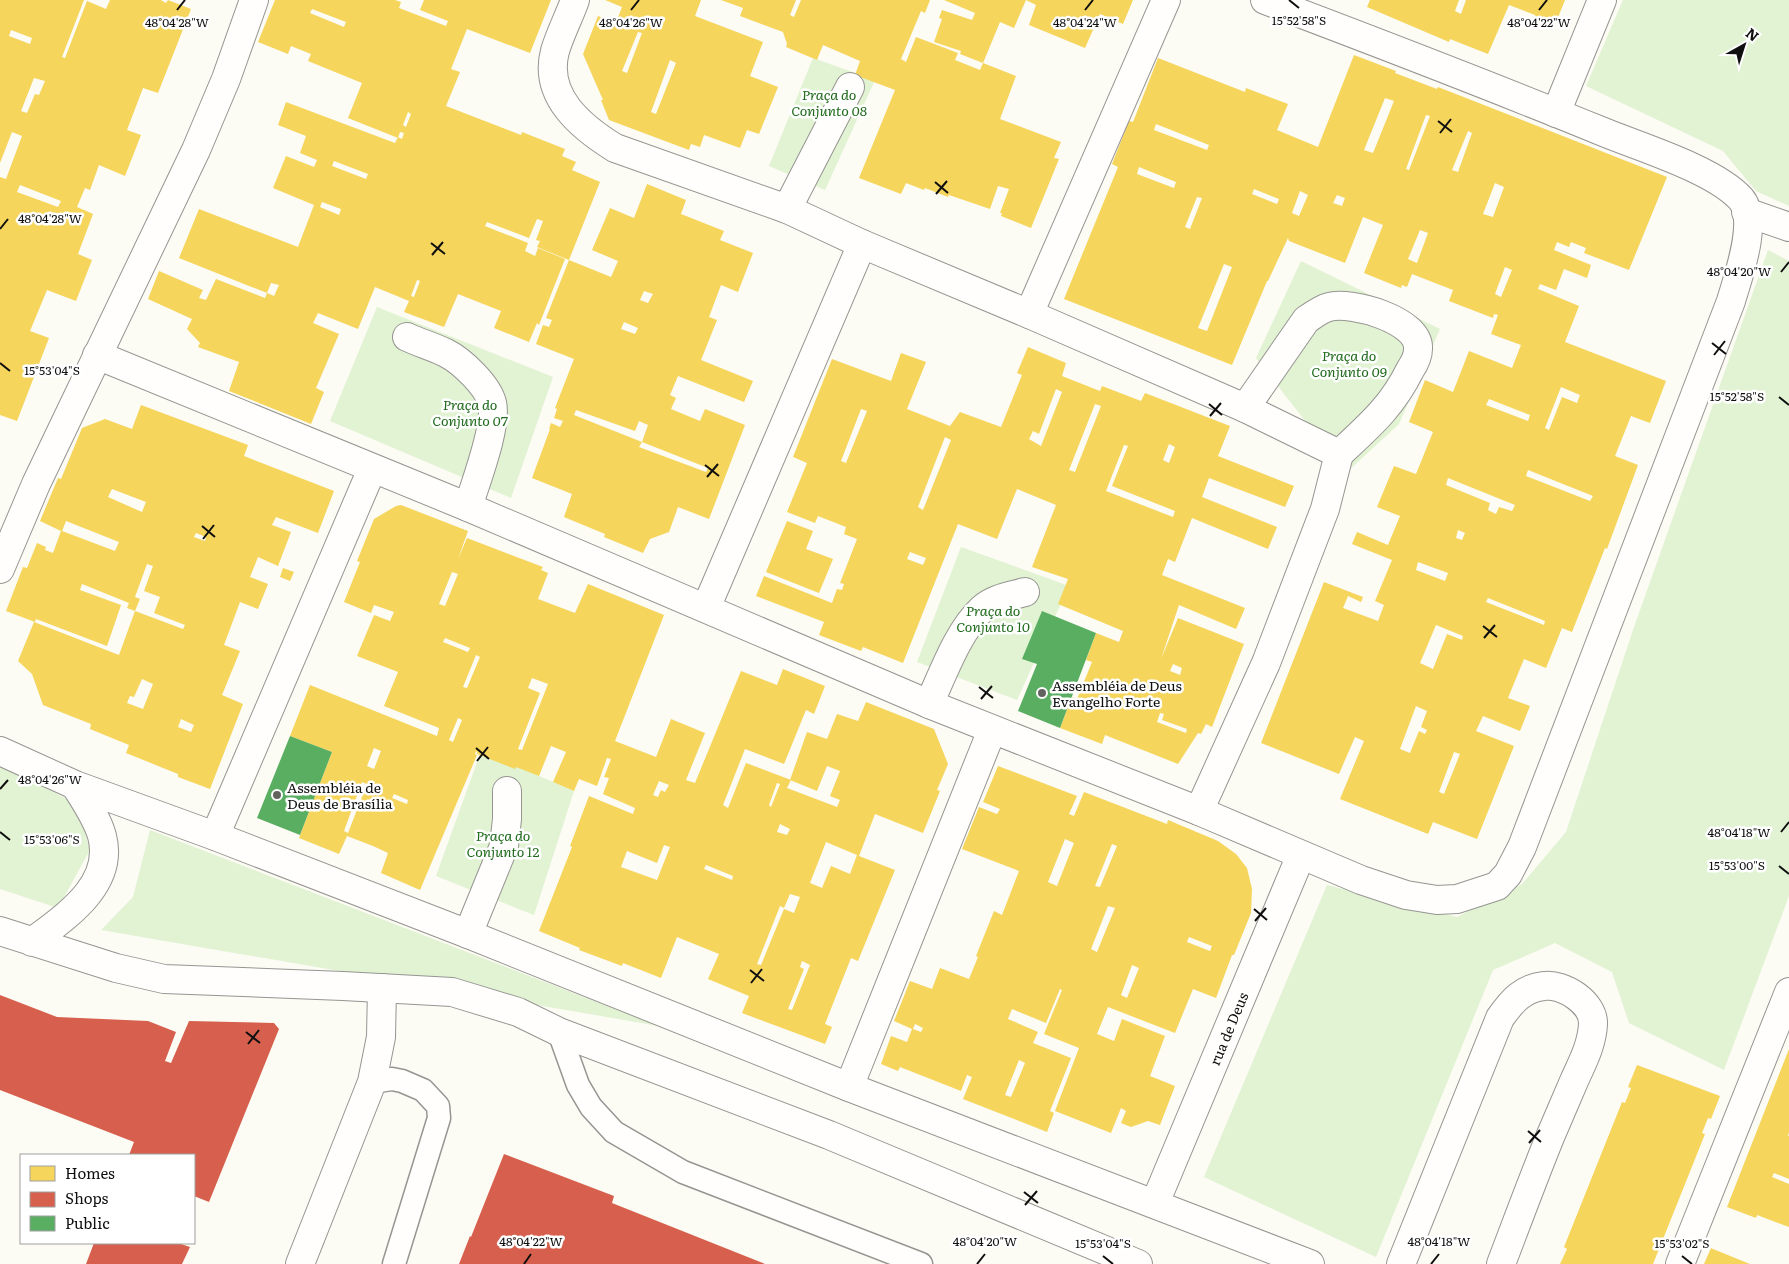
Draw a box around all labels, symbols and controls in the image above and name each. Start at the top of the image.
text: 15°52'58"S [1272,11,1326,29]
text: 48°04'28"W [145,13,209,31]
text: 48°04'26"W [599,13,663,31]
text: 48°04'24"W [1053,13,1117,31]
text: 48°04'22"W [1507,13,1571,31]
north arrow [1719,20,1769,70]
text: N [1742,23,1764,46]
park label: Praça do Conjunto 08 [791,84,867,120]
text: 48°04'28"W [18,209,82,227]
text: 48°04'20"W [1707,262,1771,280]
park label: Praça do Conjunto 09 [1311,345,1387,381]
text: 15°53'04"S [24,361,80,379]
text: 15°52'58"S [1710,387,1764,405]
park label: Praça do Conjunto 07 [432,394,508,430]
park label: Praça do Conjunto 10 [956,600,1030,636]
place label: Assembléia de Deus Evangelho Forte [1052,675,1182,711]
marker: Assembléia de Deus Evangelho Forte [1036,687,1048,699]
text: 48°04'26"W [18,770,82,788]
place label: Assembléia de Deus de Brasília [287,777,393,813]
marker: Assembléia de Deus de Brasília [271,789,283,801]
text: 48°04'18"W [1708,823,1770,841]
park label: Praça do Conjunto 12 [467,825,539,861]
text: 15°53'06"S [24,830,80,848]
text: 15°53'00"S [1709,856,1765,874]
street label: rua de Deus [1204,989,1252,1068]
legend [20,1154,195,1244]
text: Homes [65,1161,115,1184]
text: Shops [65,1186,108,1209]
text: Public [65,1211,110,1234]
text: 48°04'22"W [499,1232,563,1250]
text: 48°04'20"W [953,1232,1017,1250]
text: 48°04'18"W [1408,1232,1470,1250]
text: 15°53'04"S [1075,1234,1131,1252]
text: 15°53'02"S [1654,1234,1710,1252]

